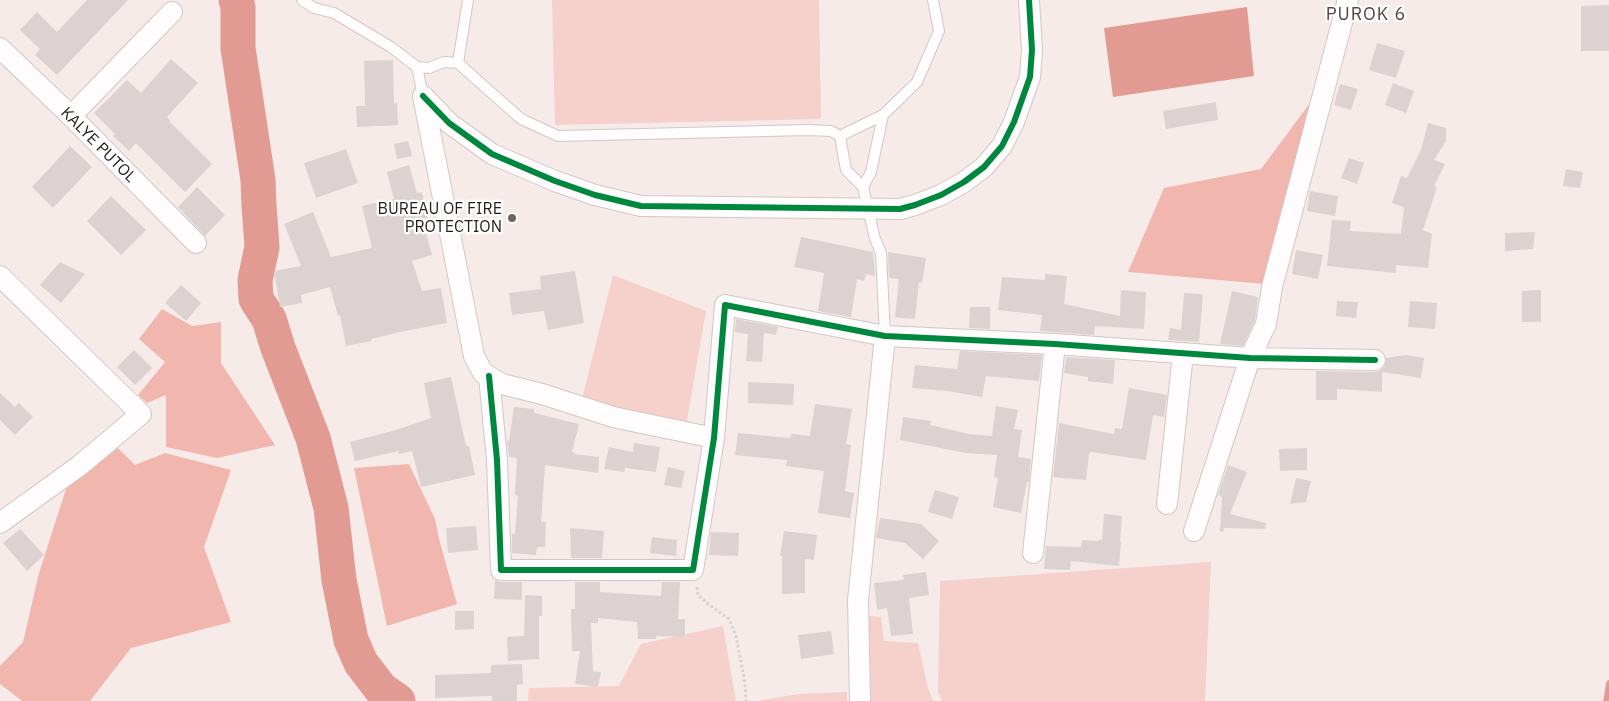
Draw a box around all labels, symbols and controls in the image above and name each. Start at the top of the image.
district label: PUROK 6 [1325,4,1407,26]
street label: KALYE PUTOL [56,103,140,187]
place label: BUREAU OF FIRE PROTECTION [378,199,502,237]
marker: BUREAU OF FIRE PROTECTION [506,212,518,224]

